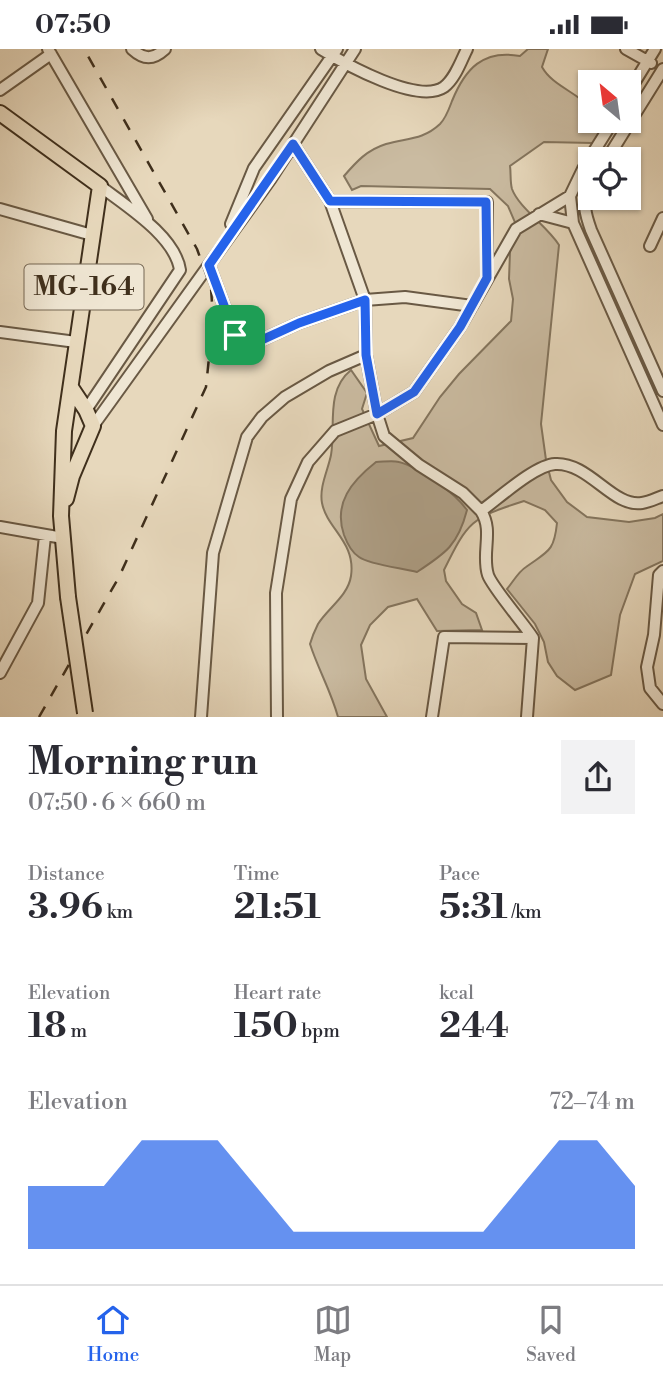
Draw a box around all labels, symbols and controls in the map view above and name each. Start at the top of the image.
text: 07:50 [35,9,111,41]
north arrow [578,70,640,133]
map controls [578,70,641,210]
button: locate [578,147,641,210]
road number: MG-164 [24,265,144,309]
pin [205,305,265,365]
icon: arrive [216,316,254,354]
text: Morning run [28,739,258,786]
button: share [561,740,635,814]
text: 07:50 · 6 × 660 m [28,789,206,817]
text: Distance [28,862,105,886]
text: Time [234,862,279,886]
text: Pace [439,862,480,886]
text: 3.96 [28,886,103,929]
text: 21:51 [234,886,321,929]
text: 5:31 [439,886,508,929]
text: km [103,900,133,924]
text: /km [508,900,542,924]
text: Elevation [28,981,110,1005]
text: Heart rate [234,981,321,1005]
text: kcal [439,981,474,1005]
text: 18 [28,1005,67,1048]
text: 150 [234,1005,298,1048]
text: 244 [439,1005,509,1048]
text: m [67,1019,87,1043]
text: bpm [298,1019,340,1043]
text: Elevation [28,1088,128,1116]
text: 72–74 m [549,1088,635,1116]
tab: Home [87,1301,139,1367]
tab: Map [314,1301,352,1367]
tab: Saved [526,1301,576,1367]

